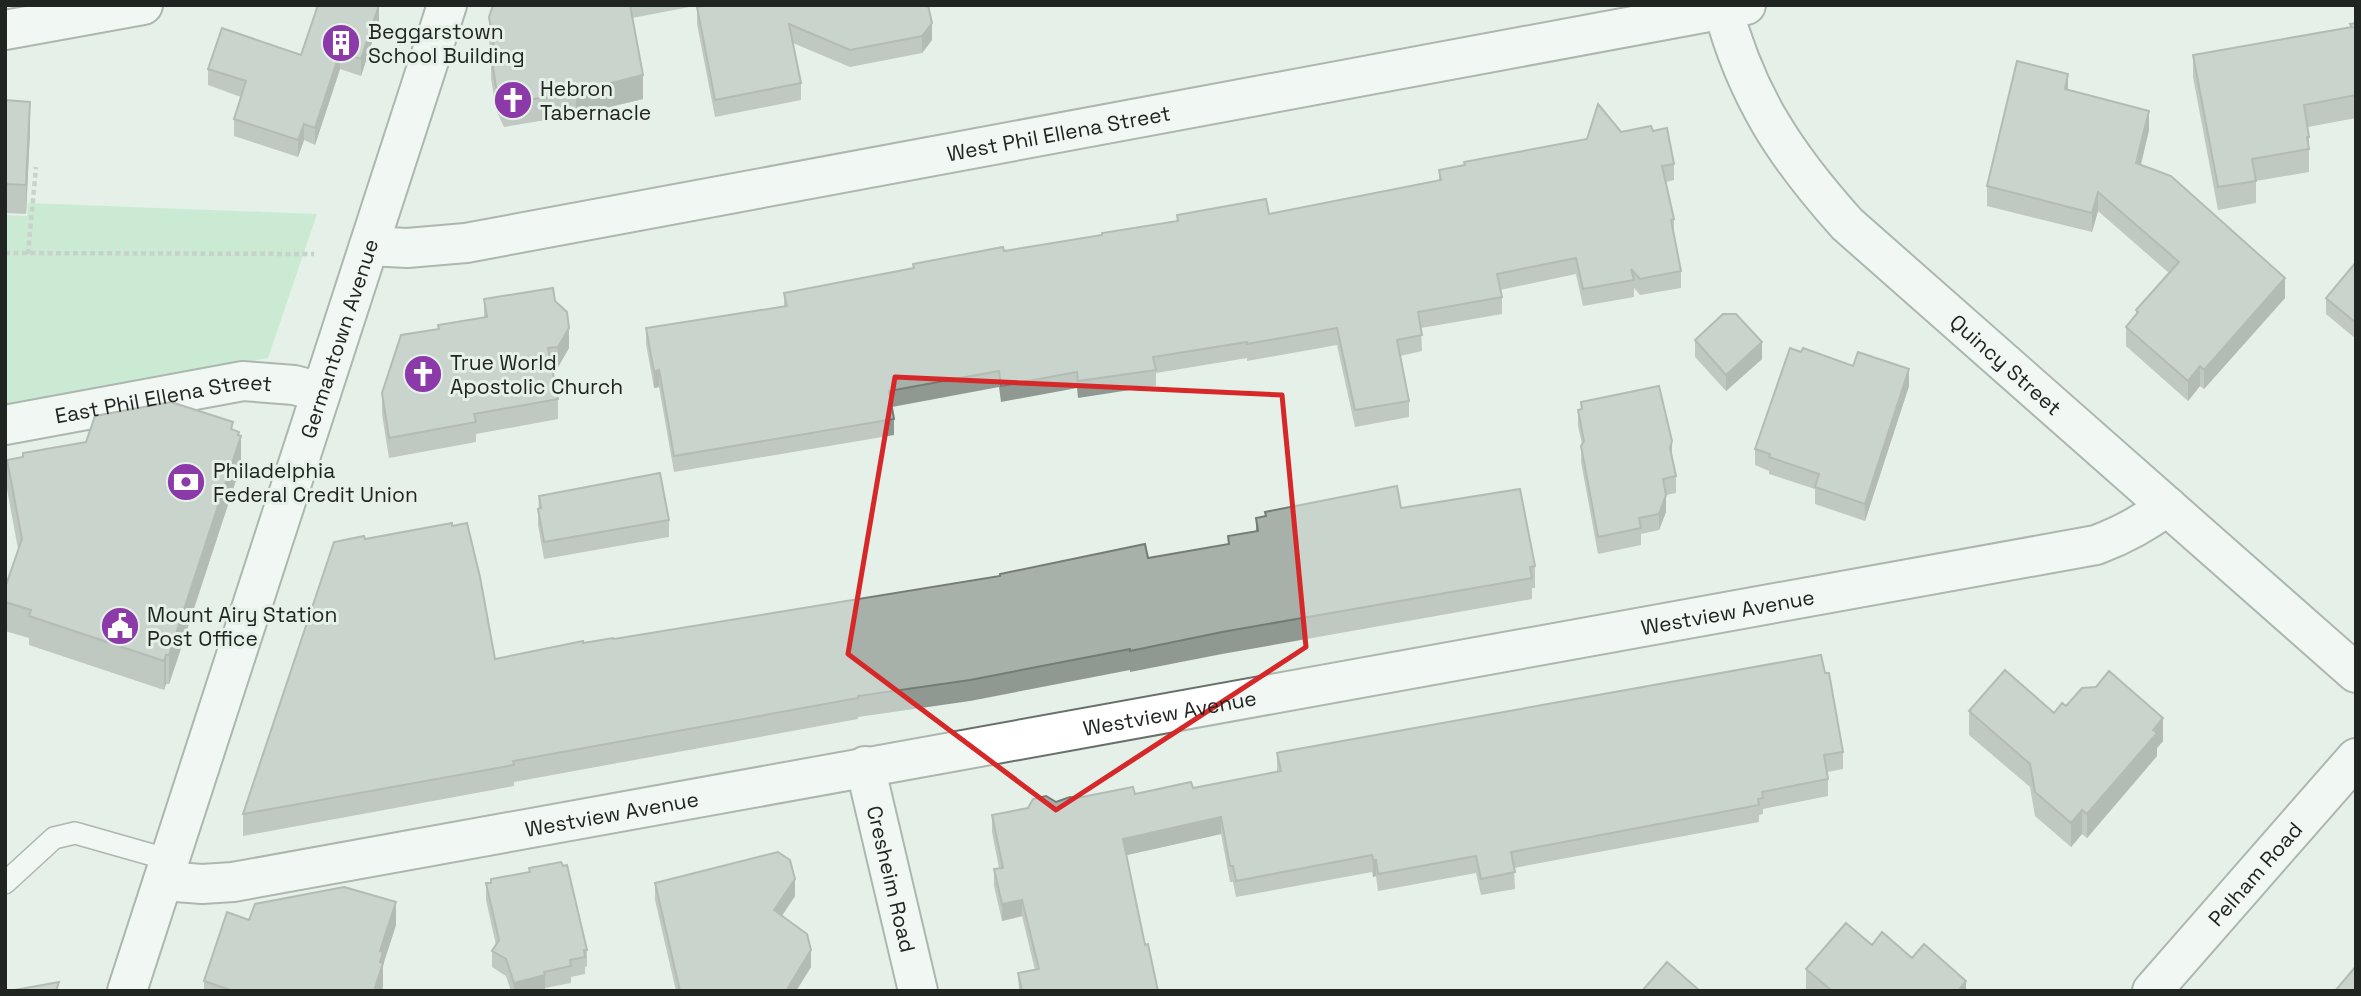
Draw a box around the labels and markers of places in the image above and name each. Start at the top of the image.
place label: Beggarstown School Building [368,18,525,69]
building icon: Beggarstown School Building [320,22,362,64]
place label: Hebron Tabernacle [540,75,651,126]
church icon: Hebron Tabernacle [492,79,534,121]
place label: True World Apostolic Church [450,349,623,400]
church icon: True World Apostolic Church [402,353,444,395]
place label: Philadelphia Federal Credit Union [213,457,418,508]
bank icon: Philadelphia Federal Credit Union [165,461,207,503]
place label: Mount Airy Station Post Office [147,601,337,652]
public building icon: Mount Airy Station Post Office [99,605,141,647]

